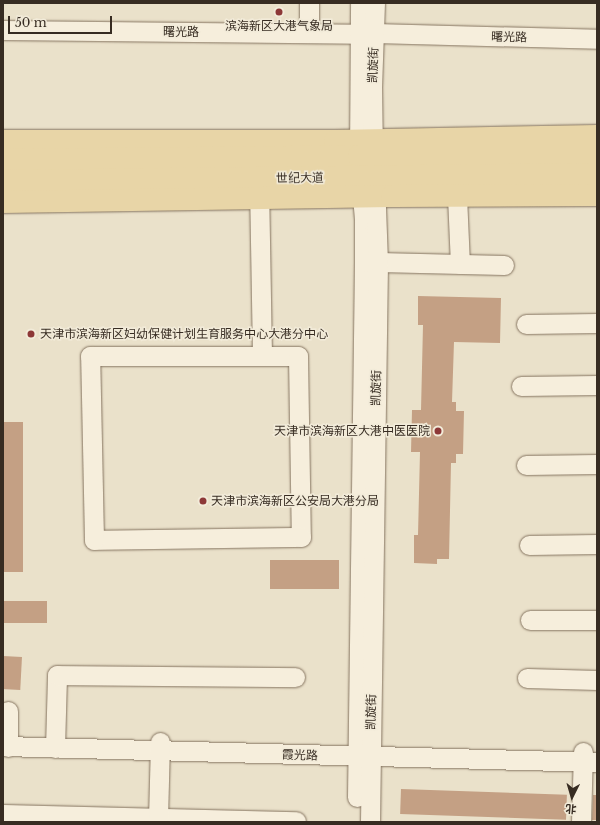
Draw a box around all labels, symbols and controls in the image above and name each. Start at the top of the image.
marker: 滨海新区大港气象局 [274,7,284,17]
scale bar [10,8,114,34]
text: 50 m [15,15,47,30]
place label: 滨海新区大港气象局 [225,19,333,33]
street label: 曙光路 [163,25,199,39]
street label: 曙光路 [491,29,527,45]
street label: 凯旋街 [365,47,381,83]
street label: 世纪大道 [276,170,324,186]
place label: 天津市滨海新区妇幼保健计划生育服务中心大港分中心 [40,327,328,341]
marker: 天津市滨海新区妇幼保健计划生育服务中心大港分中心 [25,328,37,340]
street label: 凯旋街 [368,370,384,406]
place label: 天津市滨海新区大港中医医院 [274,424,430,438]
marker: 天津市滨海新区大港中医医院 [433,426,443,436]
place label: 天津市滨海新区公安局大港分局 [211,494,379,508]
marker: 天津市滨海新区公安局大港分局 [198,496,208,506]
street label: 凯旋街 [363,694,379,730]
street label: 霞光路 [282,747,318,763]
north arrow [552,777,592,817]
text: 北 [565,802,577,816]

